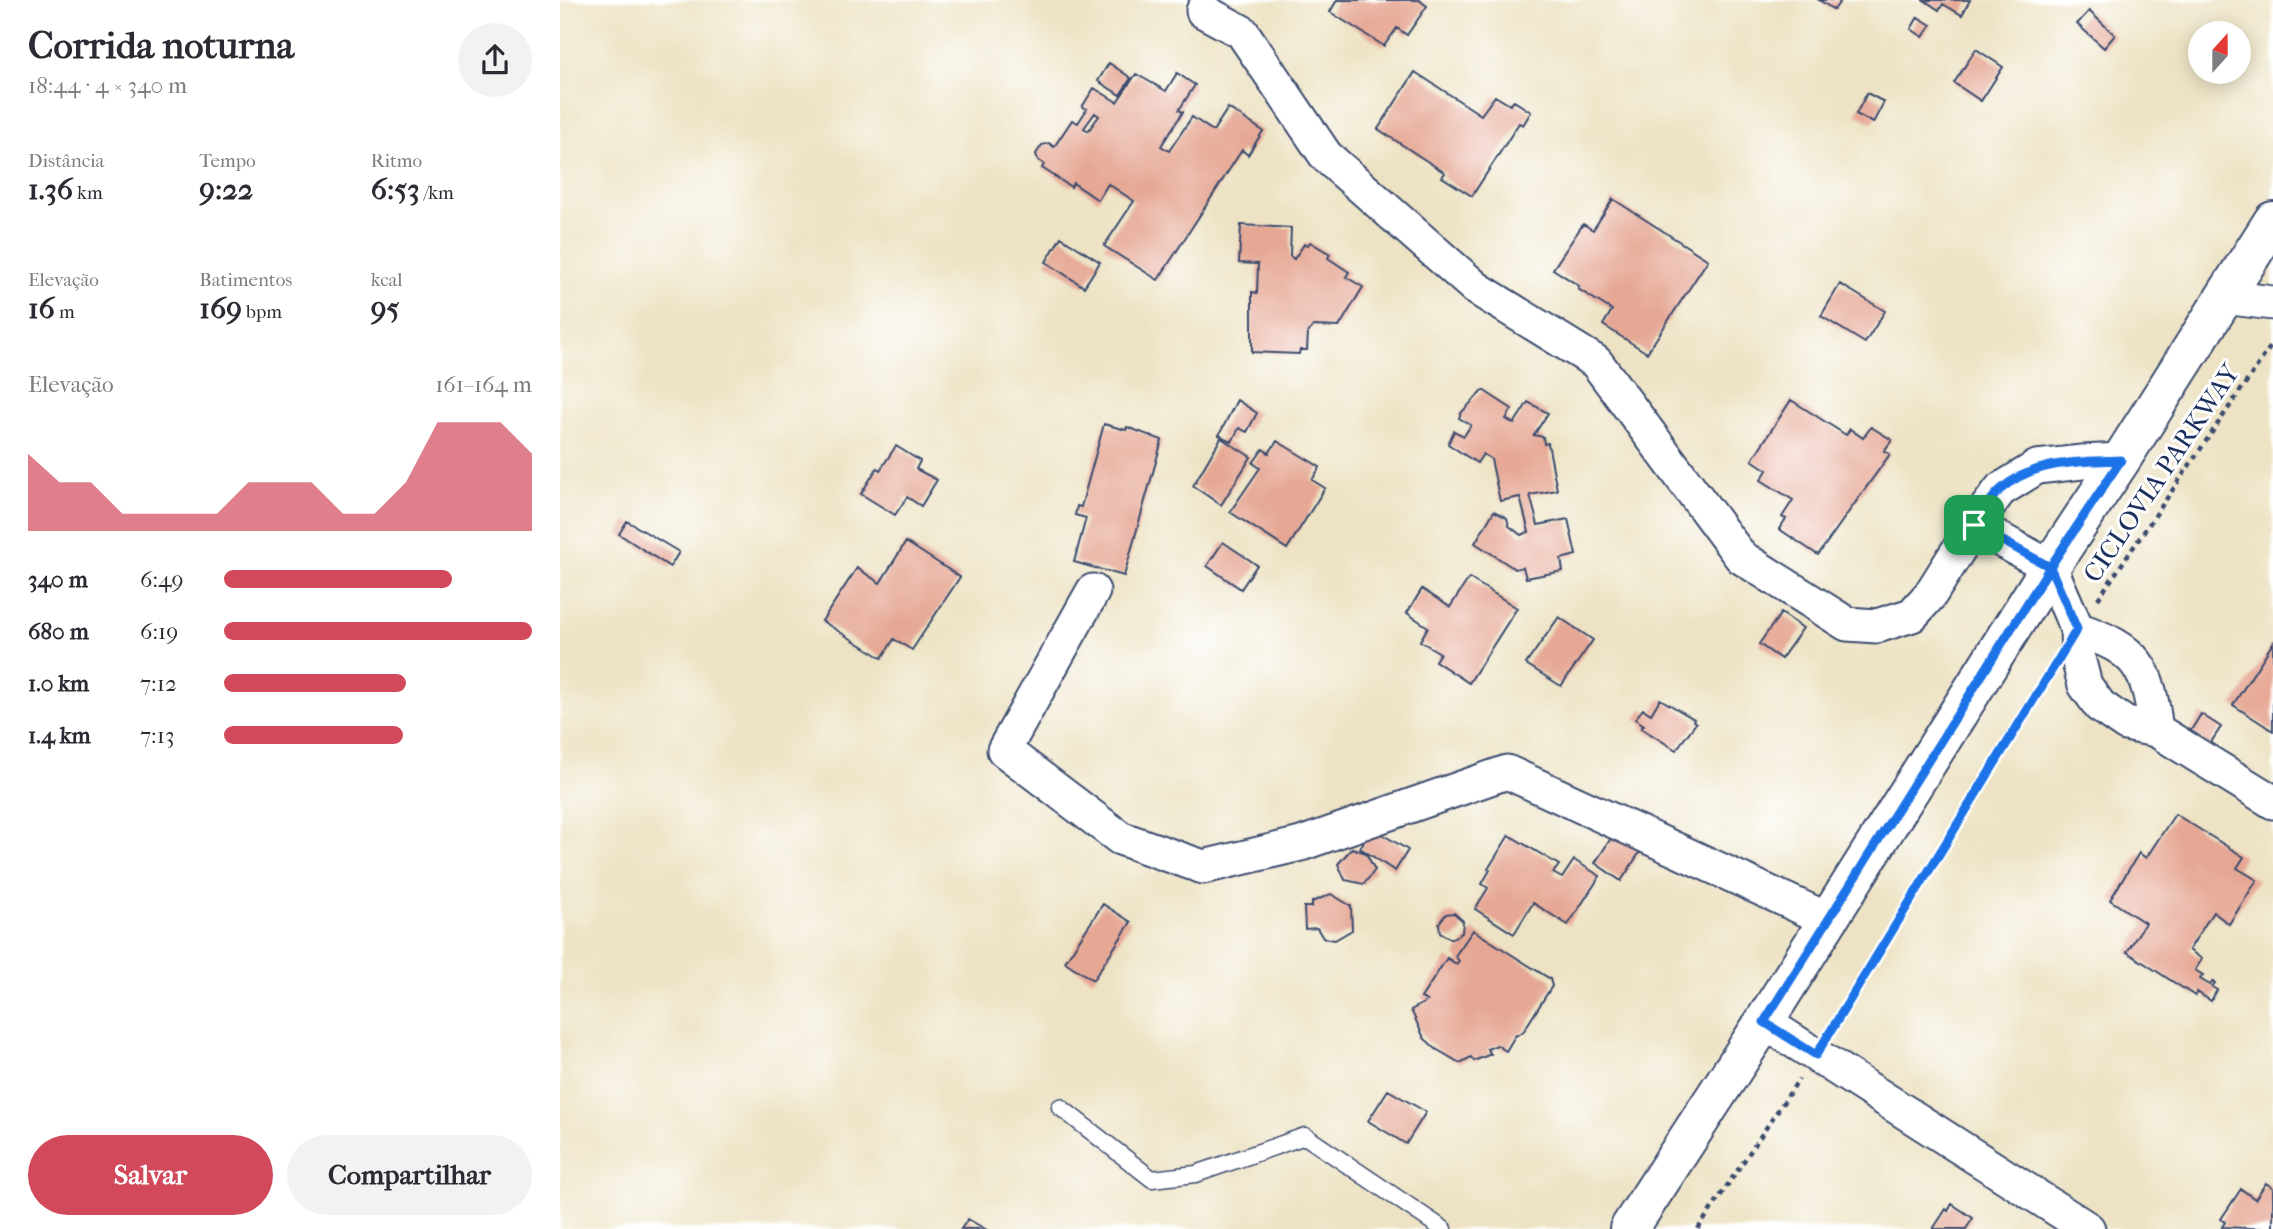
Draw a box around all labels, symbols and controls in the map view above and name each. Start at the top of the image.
north arrow [2188,21,2250,84]
map controls [2188,21,2251,84]
text: Corrida noturna [28,23,294,68]
button: share [458,23,532,97]
text: 18:44 · 4 × 340 m [28,72,187,99]
text: Distância [28,150,104,172]
text: Tempo [199,150,256,172]
text: Ritmo [371,150,422,172]
text: 1.36 [28,172,73,207]
text: 9:22 [199,172,253,207]
text: 6:53 [371,172,419,207]
text: km [73,182,103,204]
text: /km [419,182,454,204]
text: Elevação [28,269,99,291]
text: Batimentos [199,269,292,291]
text: kcal [371,269,403,291]
text: 16 [28,291,55,326]
text: 169 [199,291,242,326]
text: 95 [371,291,399,326]
text: m [55,301,75,323]
text: bpm [242,301,282,323]
street label: CICLOVIA PARKWAY [2077,357,2247,588]
text: Elevação [28,371,114,398]
text: 161–164 m [435,371,532,398]
pin [1944,495,2004,555]
icon: arrive [1955,506,1993,544]
text: 340 m [28,566,88,593]
text: 6:49 [140,566,184,593]
text: 680 m [28,618,89,645]
text: 6:19 [140,618,178,645]
text: 1.0 km [28,670,89,697]
text: 7:12 [140,670,177,697]
text: 1.4 km [28,722,91,749]
text: 7:13 [140,722,174,749]
button: Salvar [28,1135,273,1215]
button: Compartilhar [287,1135,532,1215]

